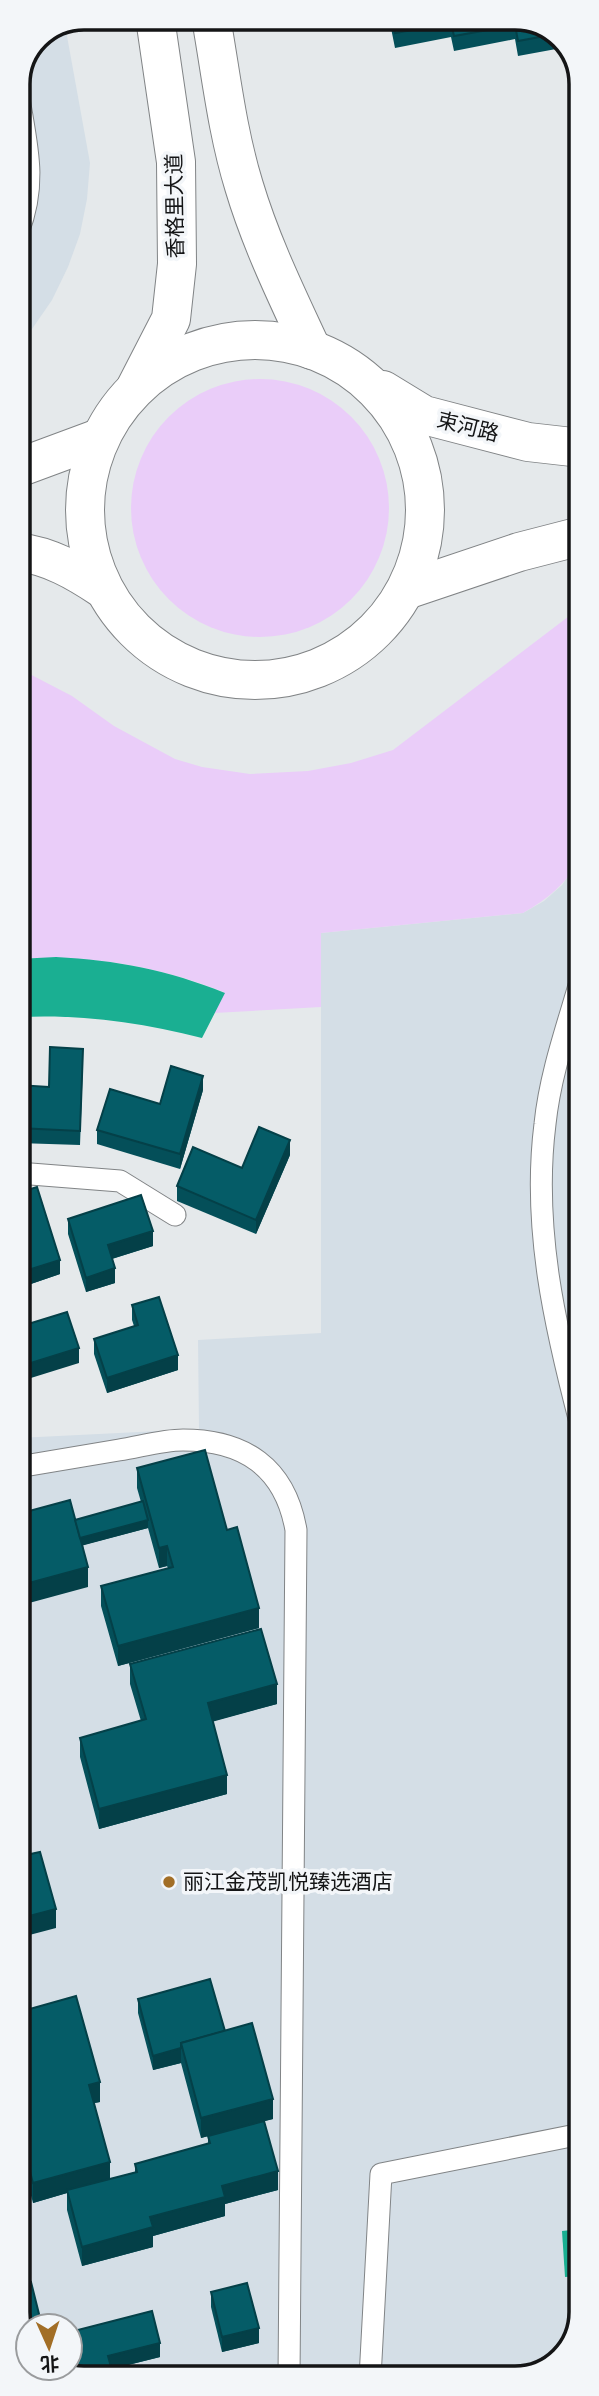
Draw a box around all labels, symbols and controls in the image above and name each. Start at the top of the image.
street label: 香格里大道 [162,153,188,259]
street label: 束河路 [435,408,501,446]
place label: 丽江金茂凯悦臻选酒店 [183,1870,393,1894]
marker: 丽江金茂凯悦臻选酒店 [161,1874,177,1890]
north arrow [14,2312,84,2382]
text: 北 [40,2351,60,2375]

